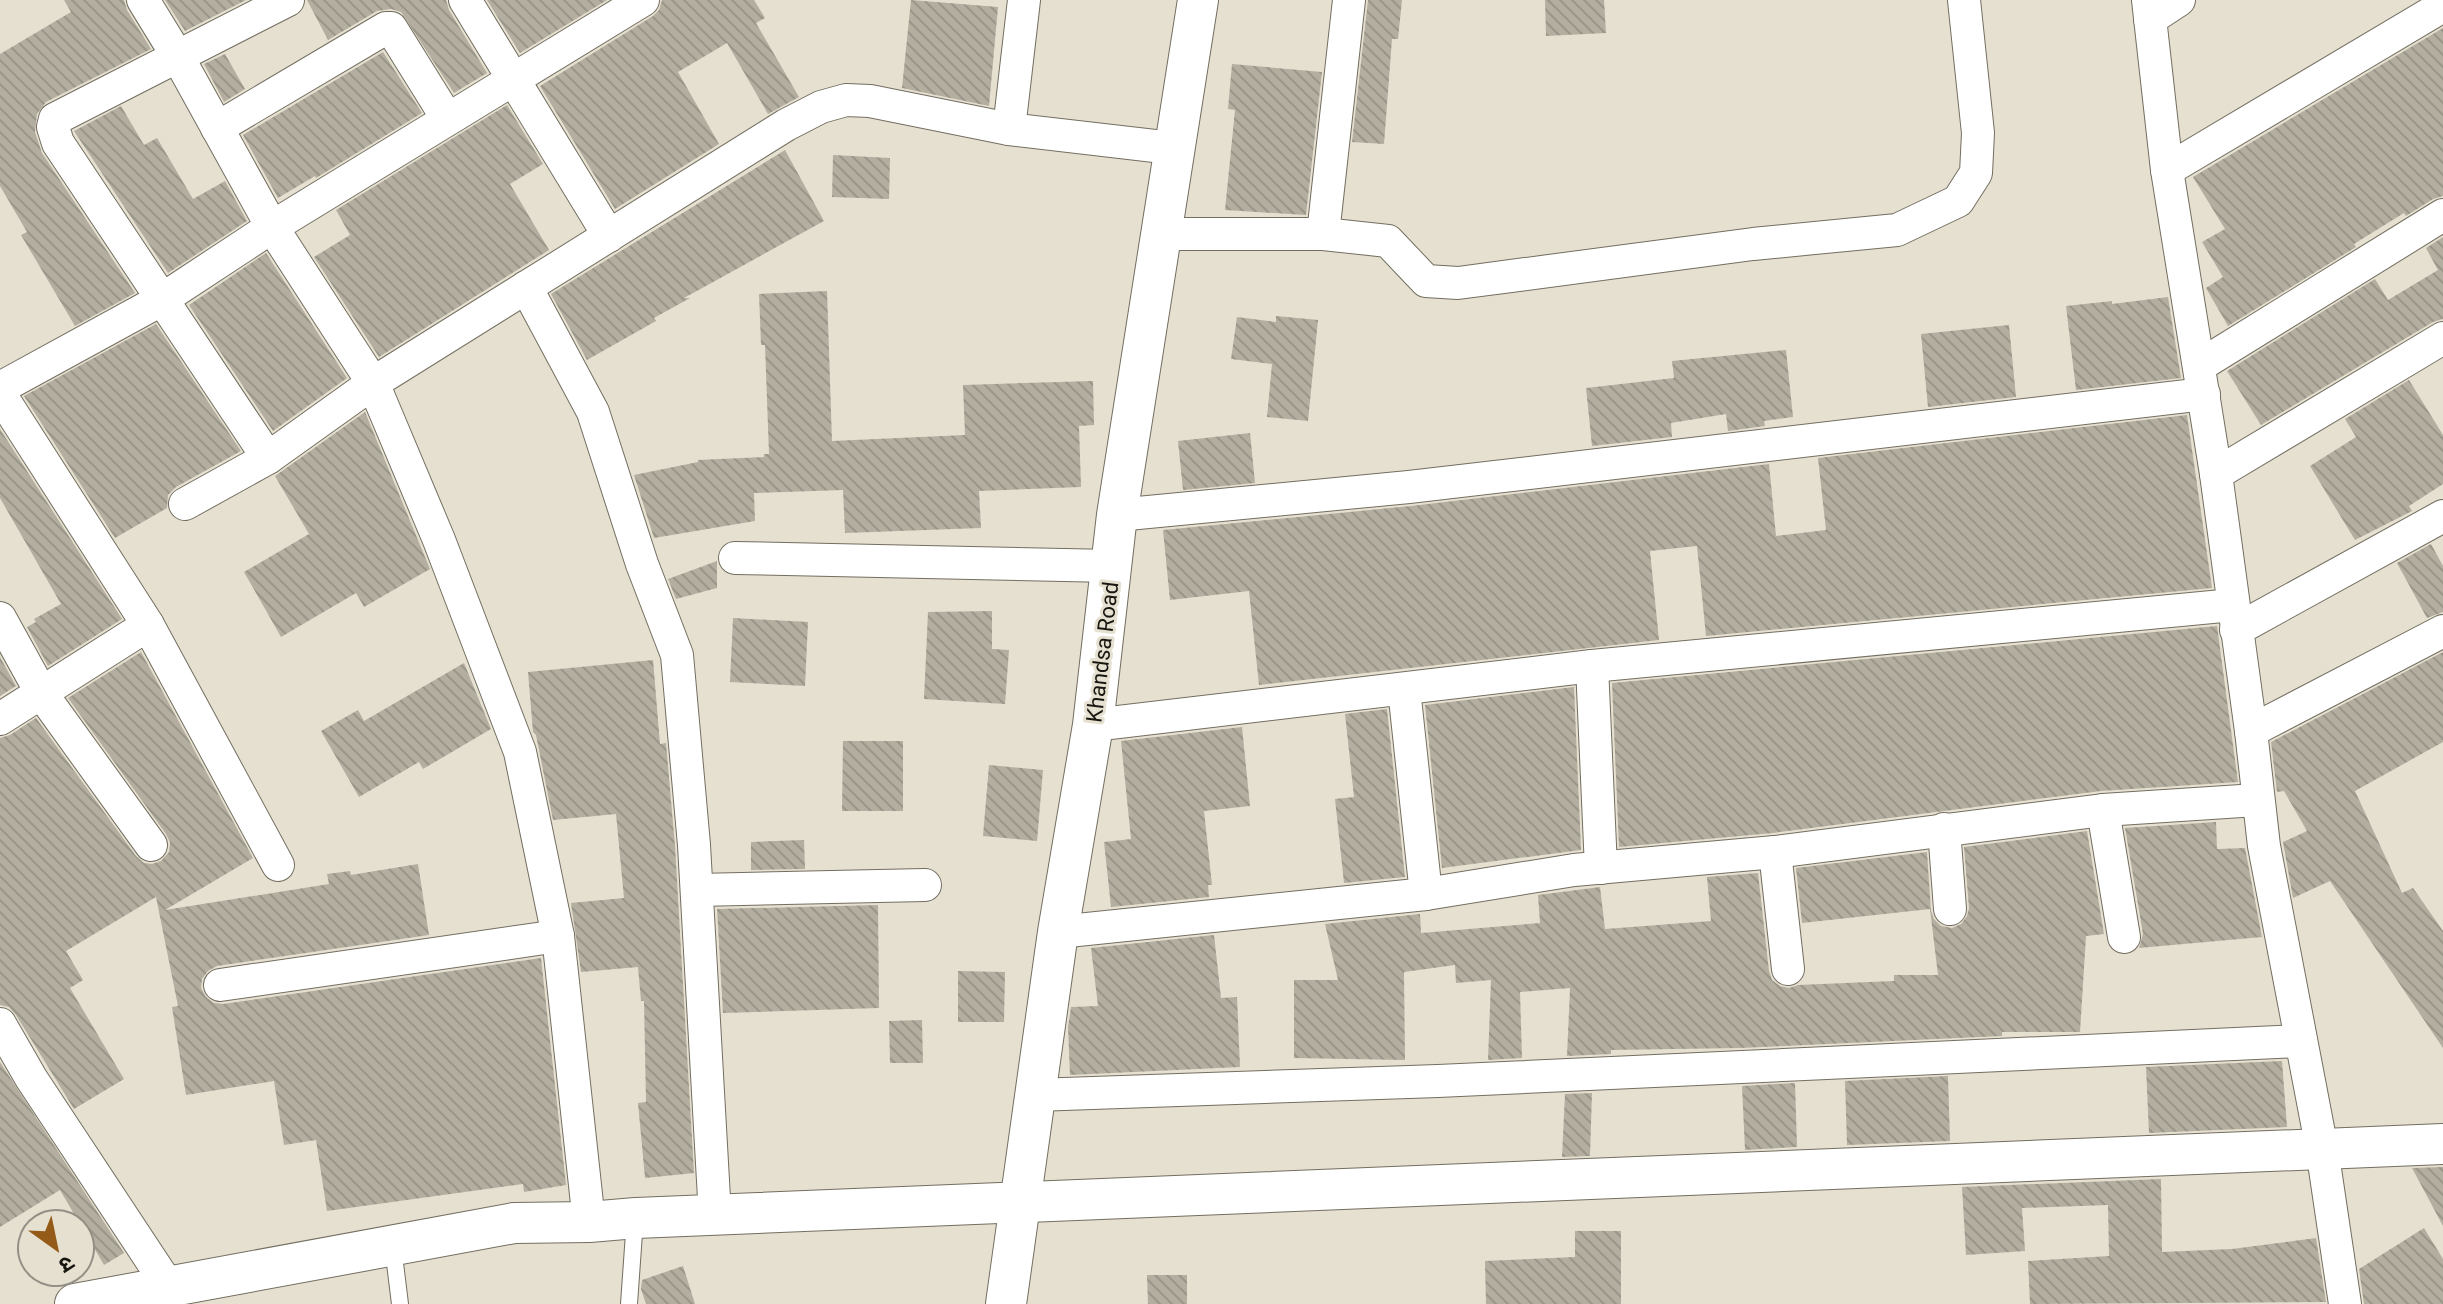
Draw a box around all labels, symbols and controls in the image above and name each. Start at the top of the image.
street label: Khandsa Road [1081,580,1124,724]
north arrow [16,1208,96,1288]
text: उ [53,1250,79,1279]

